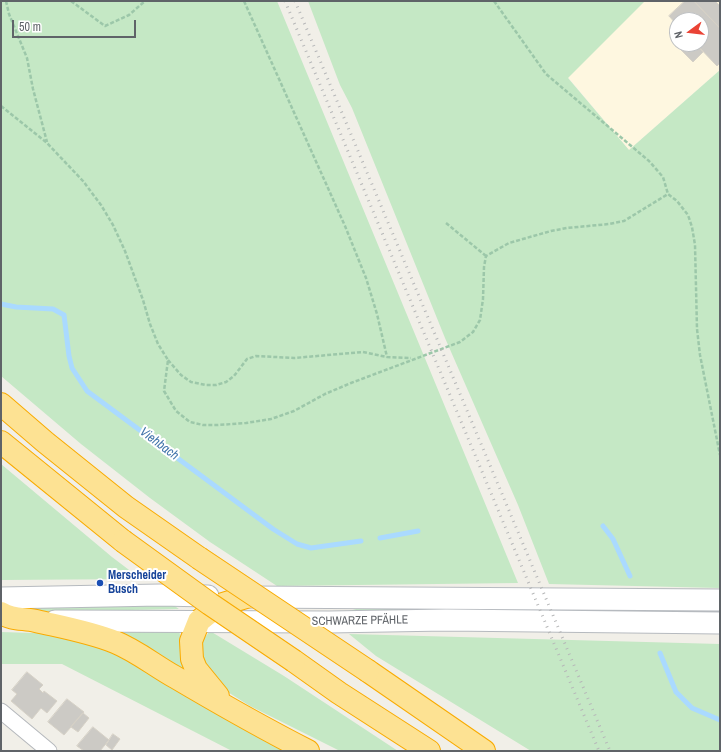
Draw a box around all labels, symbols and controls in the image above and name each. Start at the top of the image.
scale bar [14,12,138,38]
north arrow [669,12,709,52]
text: 50 m [19,19,41,35]
text: N [671,30,686,40]
water label: Viehbach [136,424,182,464]
place label: Merscheider Busch [108,569,166,597]
marker: Merscheider Busch [95,578,105,588]
street label: SCHWARZE PFÄHLE [312,613,408,629]

